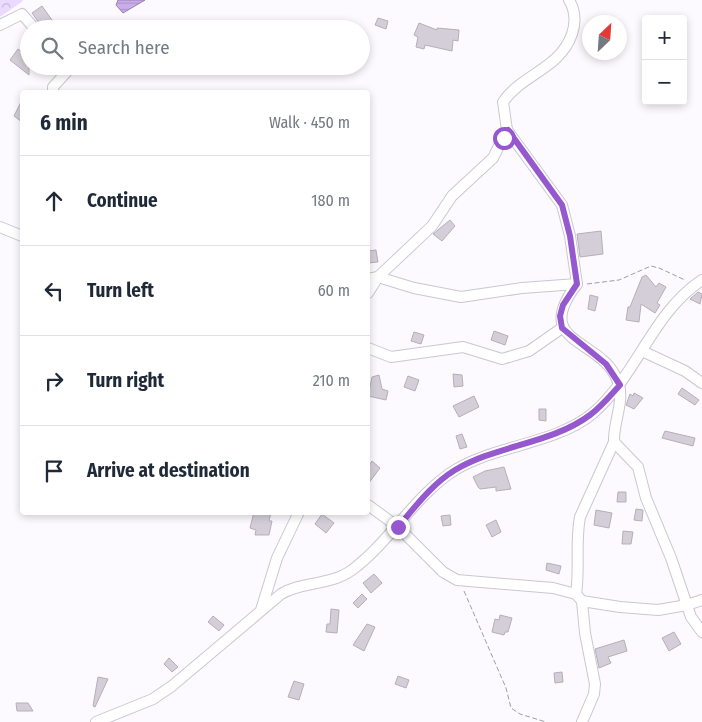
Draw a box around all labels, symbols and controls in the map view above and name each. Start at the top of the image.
north arrow [582,15,627,60]
map controls [642,15,687,105]
button: + [642,15,687,60]
search box [20,20,370,75]
icon: search [38,34,66,62]
text: Search here [78,36,170,59]
button: − [642,60,687,105]
text: 6 min [40,110,88,136]
text: Walk · 450 m [269,113,350,132]
route start [493,127,516,150]
icon: ahead [40,187,68,215]
text: Continue [87,189,158,212]
text: 180 m [311,191,350,210]
icon: left [40,277,68,305]
text: Turn left [87,279,154,302]
text: 60 m [318,281,350,300]
icon: right [40,367,68,395]
text: Turn right [87,369,164,392]
text: 210 m [313,371,350,390]
icon: arrive [40,457,68,485]
text: Arrive at destination [87,459,250,482]
route end [387,516,410,539]

